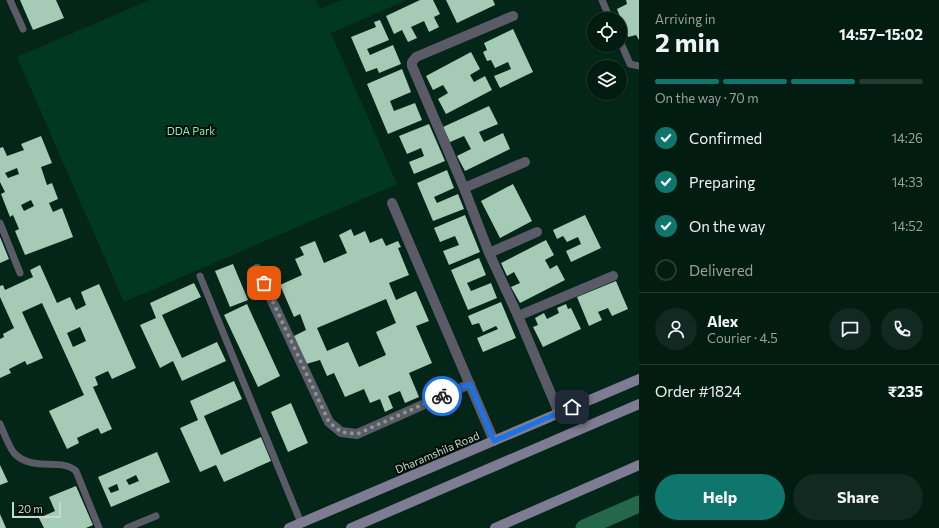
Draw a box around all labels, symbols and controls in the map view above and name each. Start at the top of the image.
text: Arriving in [655,11,715,27]
map controls [587,12,627,100]
button: locate [587,12,627,52]
text: 14:57–15:02 [839,25,923,43]
text: 2 min [655,26,720,57]
button: layers [587,60,627,100]
text: On the way · 70 m [655,90,759,106]
park label: DDA Park [167,124,215,137]
icon: check [655,127,677,149]
text: Confirmed [689,129,762,147]
text: 14:26 [892,130,923,146]
icon: check [655,171,677,193]
text: Preparing [689,173,755,191]
text: 14:33 [892,174,923,190]
icon: check [655,215,677,237]
text: On the way [689,217,766,235]
text: 14:52 [892,218,923,234]
text: Delivered [689,261,753,279]
pin [247,266,281,300]
icon: bag [253,272,275,294]
button: person [655,308,697,350]
button: chat [829,308,871,350]
button: phone [881,308,923,350]
text: Alex [707,312,738,330]
text: Courier · 4.5 [707,330,778,346]
courier [422,376,462,416]
text: Order #1824 [655,382,741,400]
text: ₹235 [888,382,923,400]
icon: bike [431,385,453,407]
pin [555,390,589,424]
icon: home [561,396,583,418]
street label: Dharamshila Road [393,428,481,476]
button: Help [655,474,785,520]
button: Share [793,474,923,520]
scale bar [12,500,61,519]
text: 20 m [18,502,43,515]

